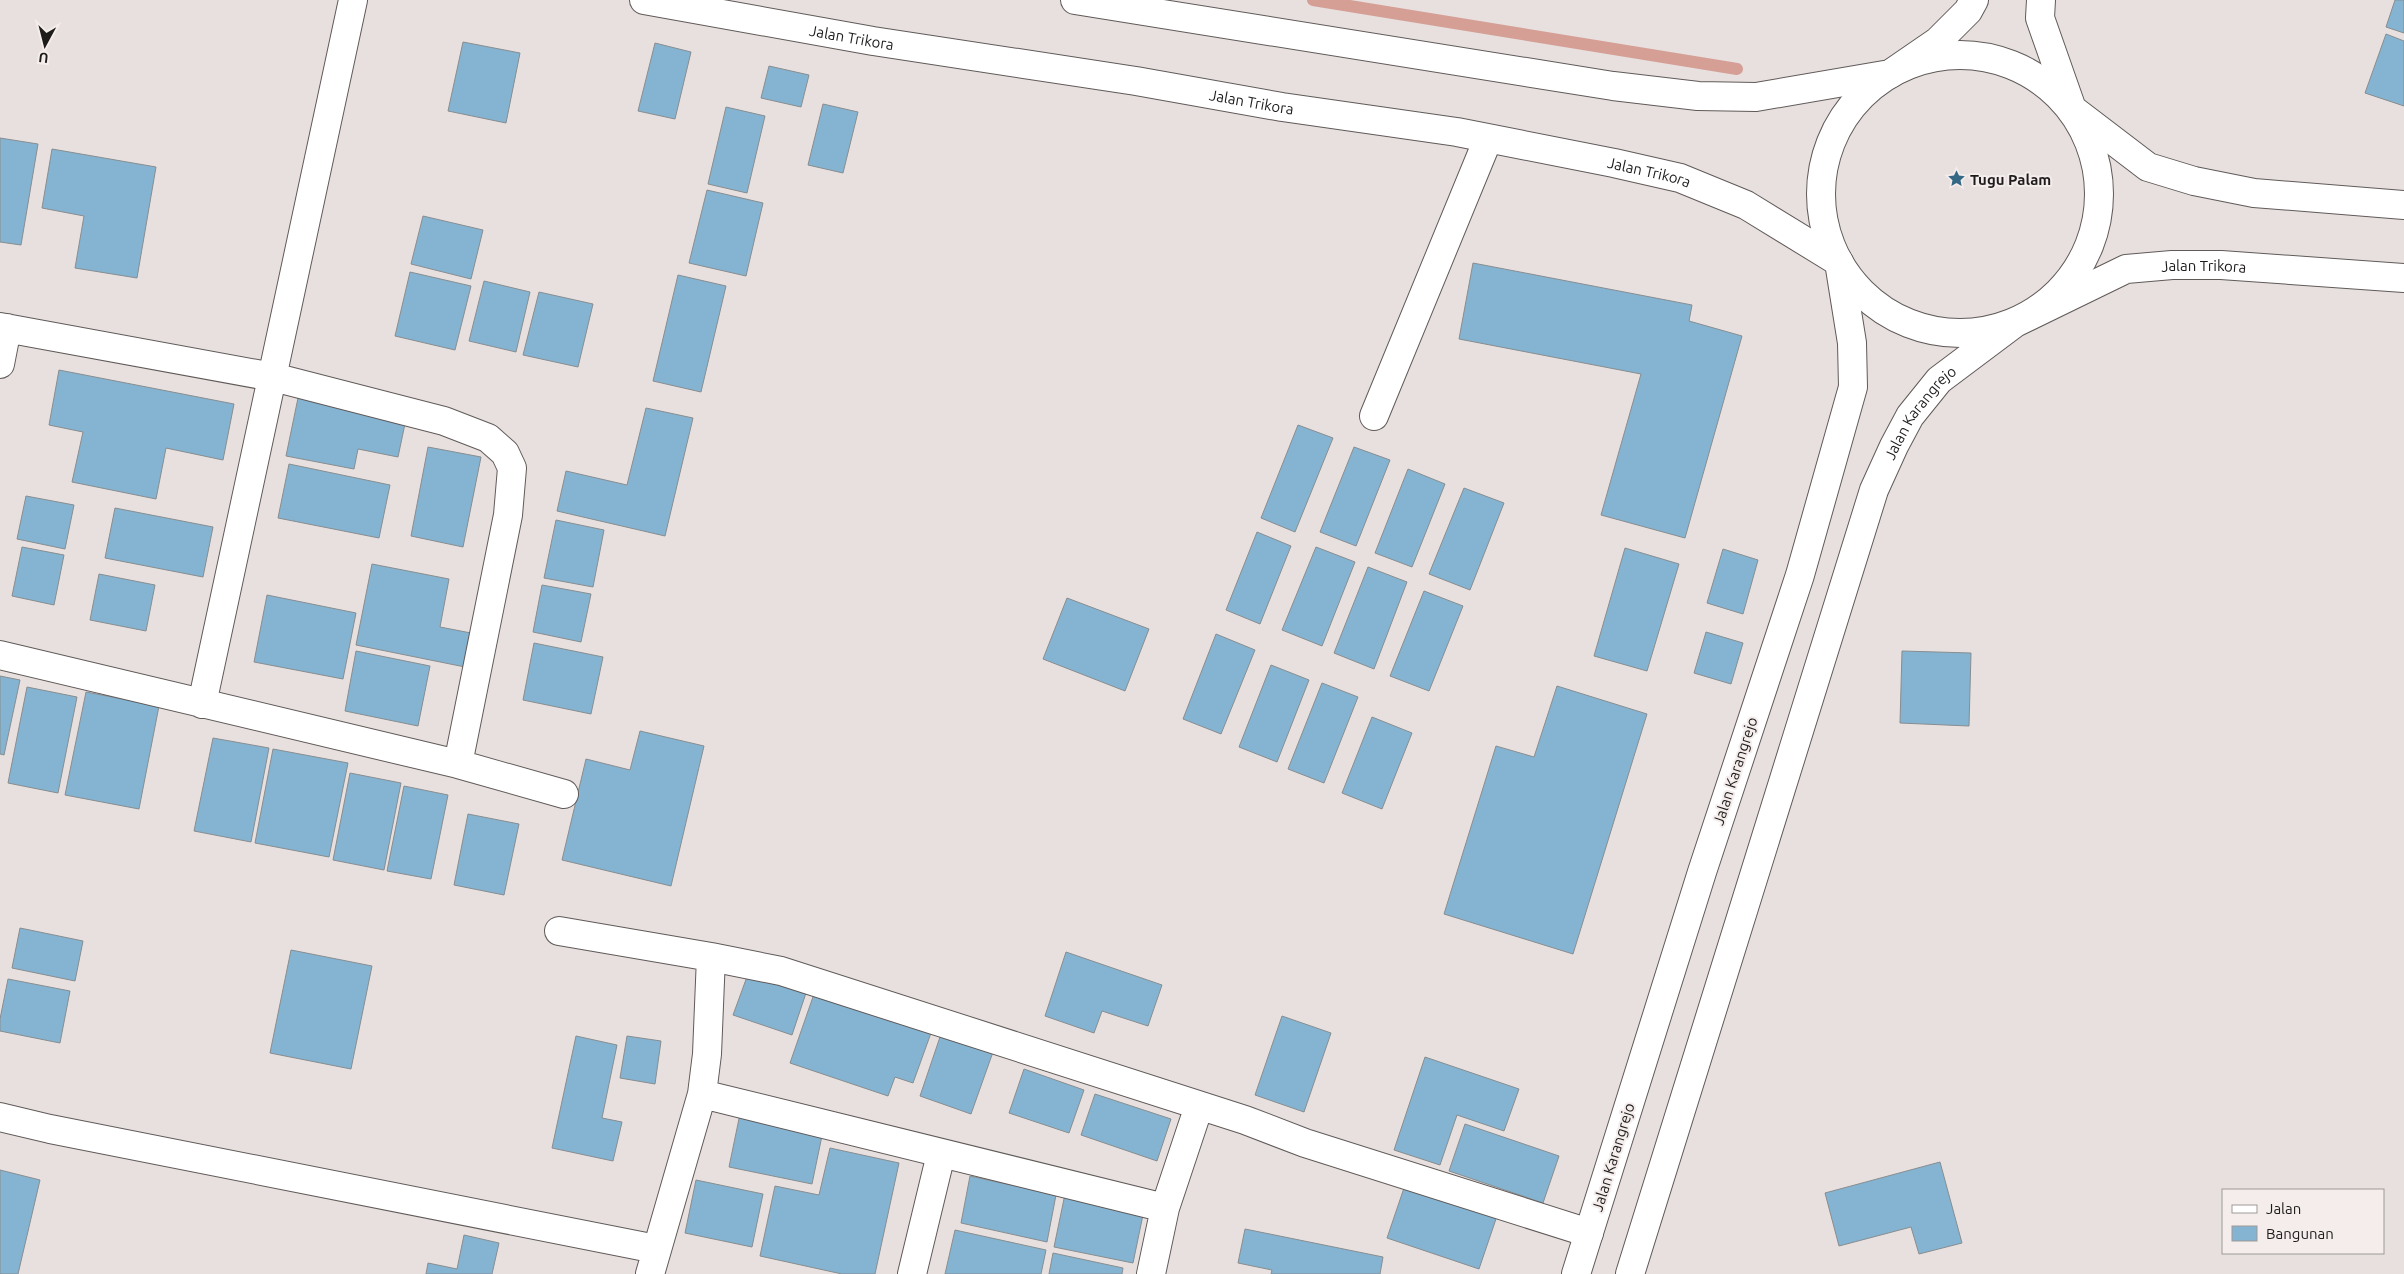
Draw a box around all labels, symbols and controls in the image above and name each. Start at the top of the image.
north arrow [20,20,70,70]
street label: Jalan Trikora [808,21,895,53]
text: U [38,49,49,66]
street label: Jalan Trikora [1208,86,1295,117]
street label: Jalan Trikora [1606,153,1694,190]
place icon: Tugu Palam [1946,169,1966,189]
place label: Tugu Palam [1970,171,2051,188]
street label: Jalan Trikora [2160,257,2247,275]
street label: Jalan Karangrejo [1881,362,1959,462]
street label: Jalan Karangrejo [1710,715,1760,827]
street label: Jalan Karangrejo [1588,1101,1638,1213]
legend [2222,1189,2384,1254]
text: Jalan [2266,1200,2301,1217]
text: Bangunan [2266,1225,2334,1242]

